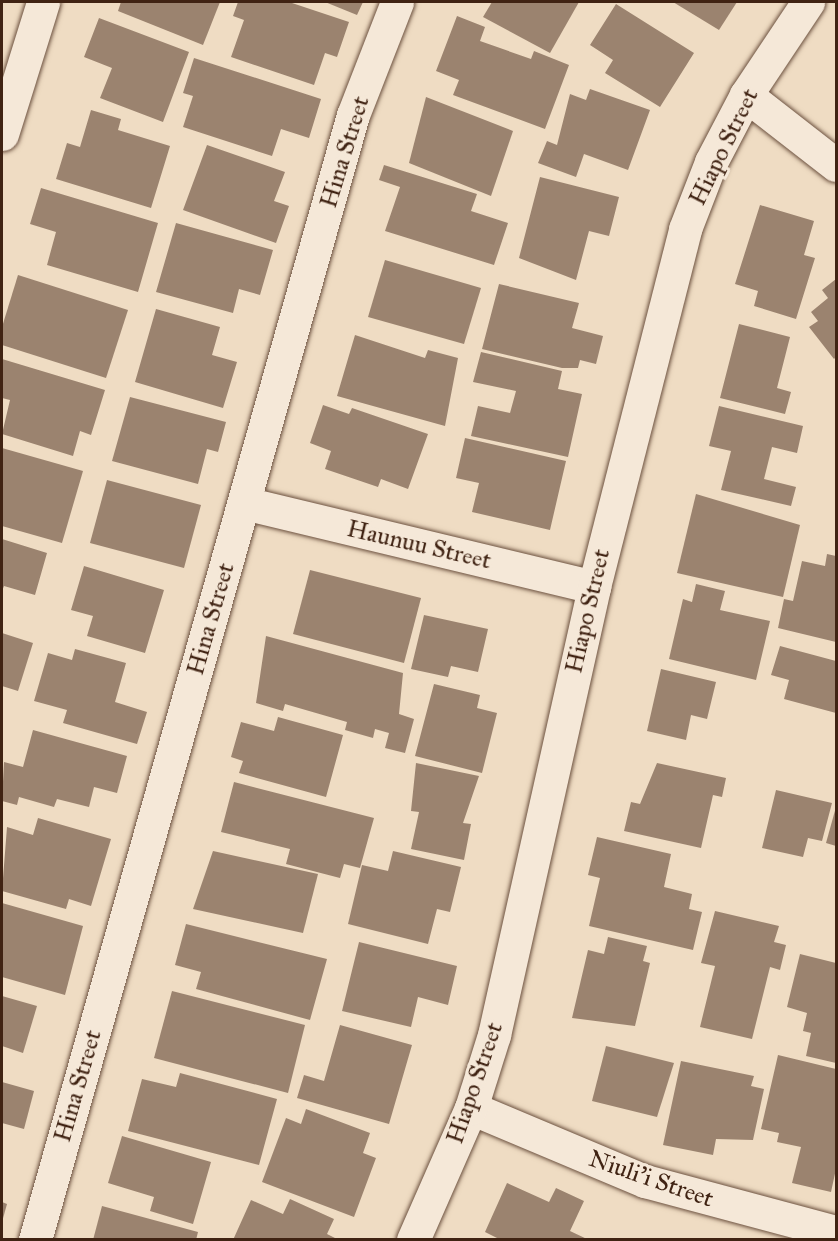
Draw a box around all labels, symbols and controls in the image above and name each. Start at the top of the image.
street label: Hiapo Street [683,84,765,210]
street label: Hina Street [314,93,376,211]
street label: Haunuu Street [344,514,494,576]
street label: Hiapo Street [560,546,616,676]
street label: Hina Street [181,560,241,678]
street label: Hiapo Street [441,1018,509,1148]
street label: Hina Street [48,1027,108,1145]
street label: Niuli'i Street [585,1144,717,1214]

